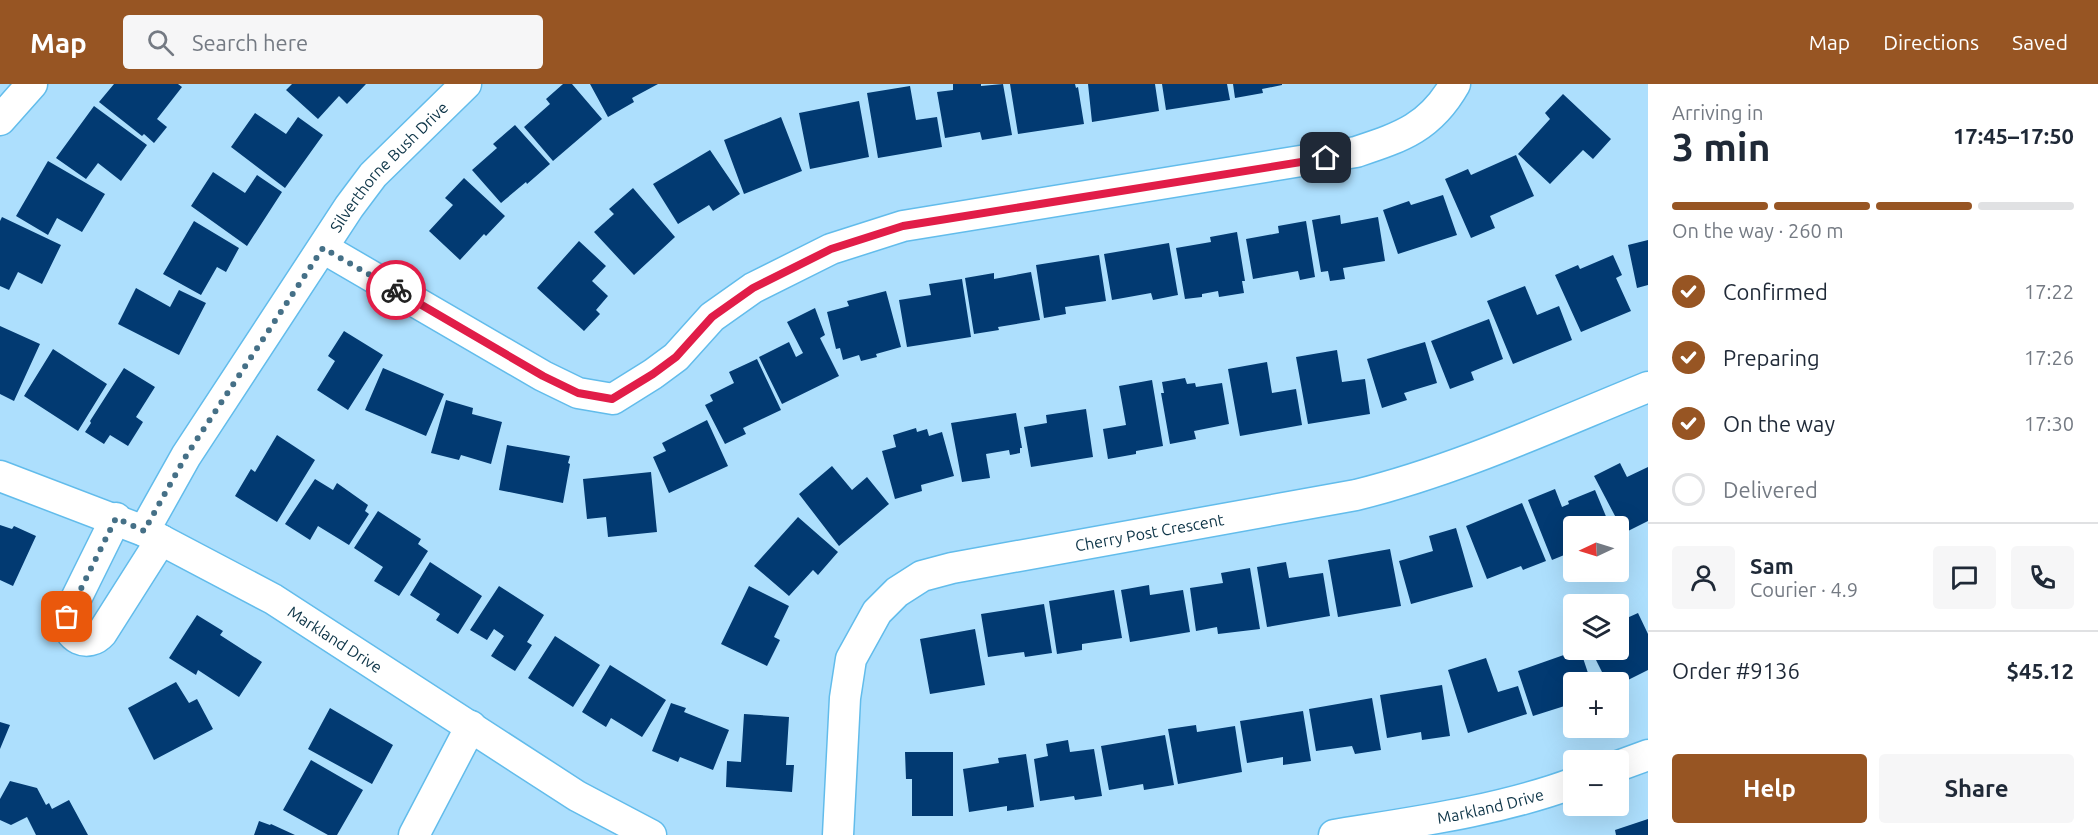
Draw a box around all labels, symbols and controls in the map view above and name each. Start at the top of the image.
search box [123,15,543,69]
icon: search [144,26,177,59]
text: Map [30,27,87,58]
text: Search here [192,30,308,55]
text: Map [1809,30,1850,54]
text: Directions [1883,30,1979,54]
text: Saved [2012,30,2068,54]
street label: Silverthorne Bush Drive [326,98,451,235]
text: Arriving in [1672,101,1763,124]
text: 17:45–17:50 [1953,123,2074,148]
text: 3 min [1672,125,1771,168]
pin [1300,132,1351,183]
icon: home [1309,141,1342,174]
text: On the way · 260 m [1672,219,1844,242]
courier [366,260,426,320]
icon: bike [380,274,413,307]
icon: check [1672,275,1705,308]
text: Confirmed [1723,279,1828,304]
text: 17:22 [2024,280,2074,303]
icon: check [1672,341,1705,374]
text: Preparing [1723,345,1820,370]
text: 17:26 [2024,346,2074,369]
icon: check [1672,407,1705,440]
text: On the way [1723,411,1835,436]
text: 17:30 [2024,412,2074,435]
text: Delivered [1723,477,1818,502]
street label: Cherry Post Crescent [1074,510,1226,555]
north arrow [1563,516,1629,582]
map controls [1563,516,1629,816]
button: person [1672,546,1735,609]
button: chat [1933,546,1996,609]
button: phone [2011,546,2074,609]
text: Sam [1750,553,1794,578]
text: Courier · 4.9 [1750,578,1858,601]
pin [41,591,92,642]
button: layers [1563,594,1629,660]
icon: bag [50,600,83,633]
street label: Markland Drive [285,602,386,676]
text: Order #9136 [1672,658,1800,683]
text: $45.12 [2007,658,2074,683]
button: + [1563,672,1629,738]
button: − [1563,750,1629,816]
button: Help [1672,754,1867,823]
button: Share [1879,754,2074,823]
street label: Markland Drive [1436,785,1546,827]

